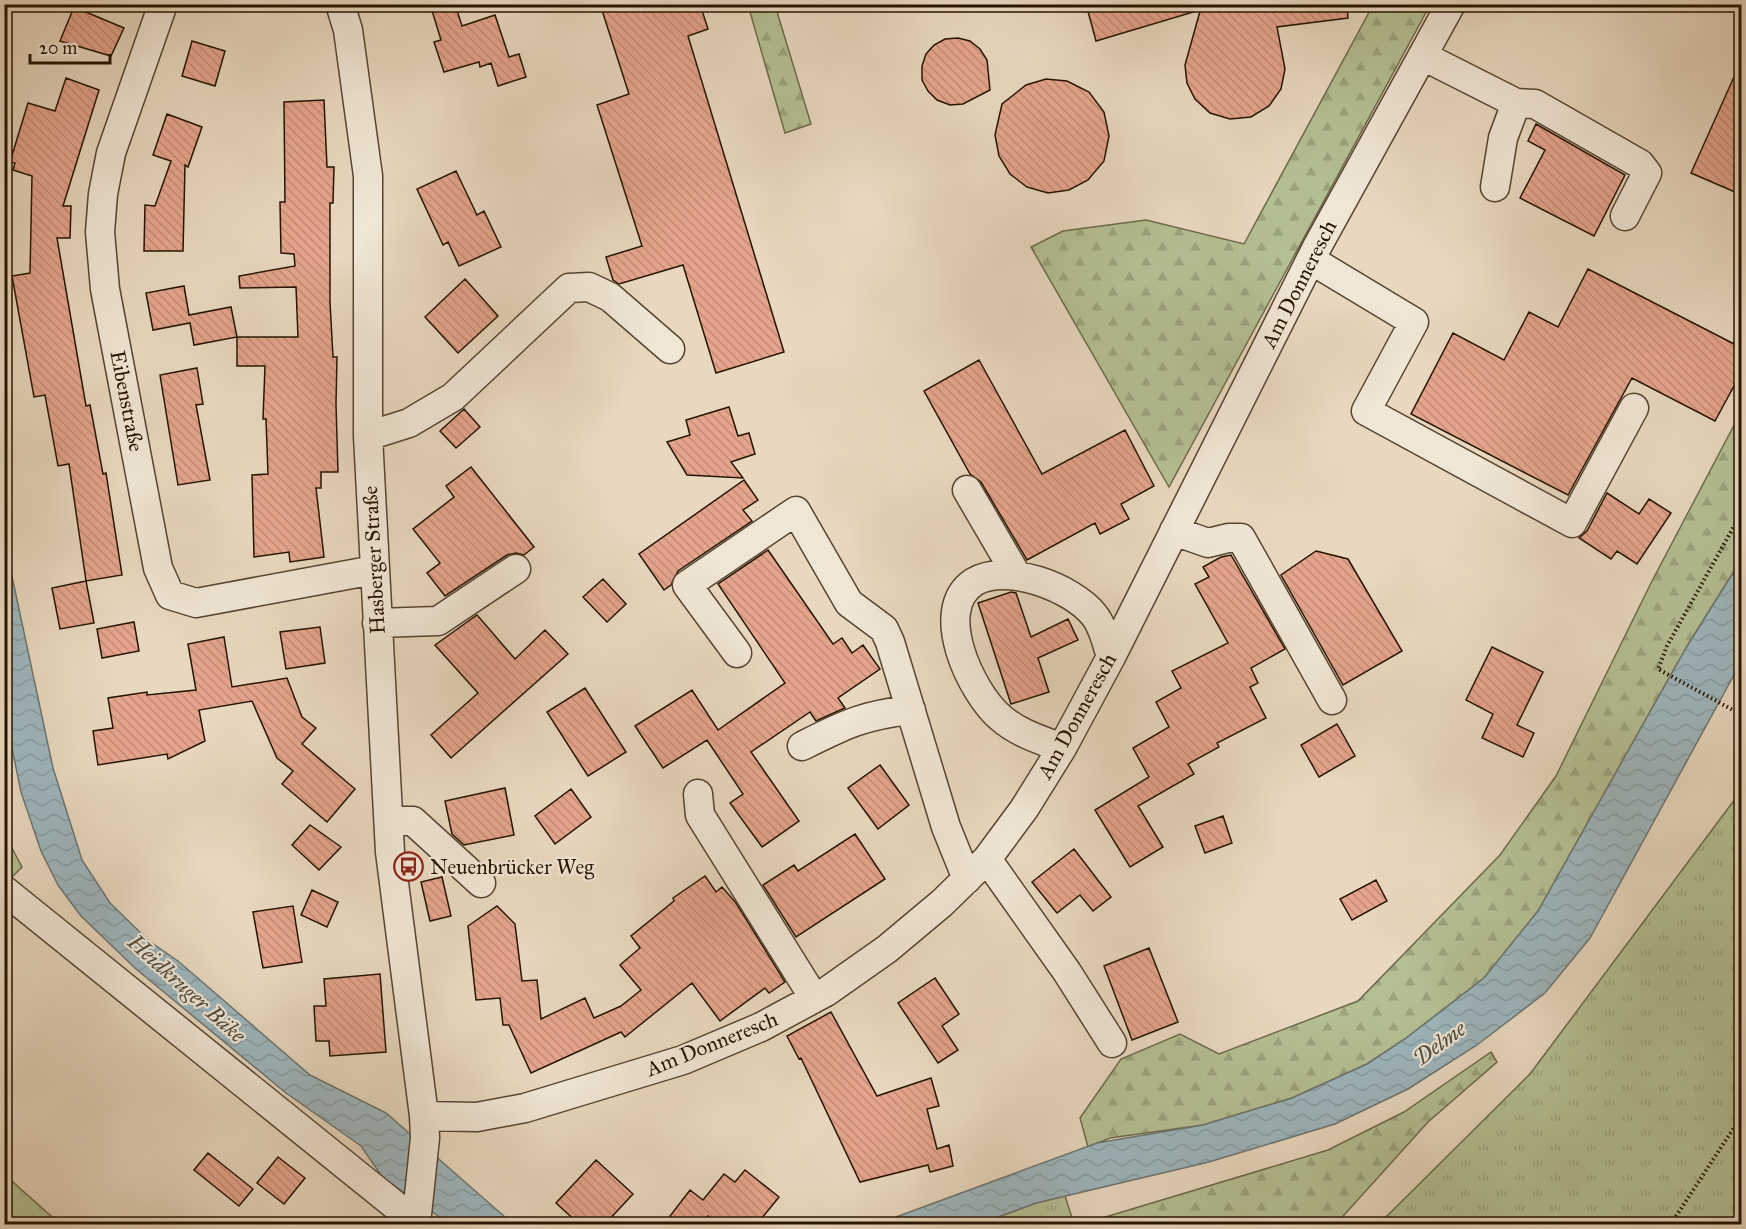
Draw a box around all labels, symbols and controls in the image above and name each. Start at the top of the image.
scale bar [30,27,110,65]
text: 20 m [39,37,77,59]
street label: Am Donneresch [1255,216,1342,353]
street label: Eibenstraße [104,348,150,454]
street label: Hasberger Straße [357,485,391,635]
street label: Am Donneresch [1031,648,1122,784]
bus stop icon: Neuenbrücker Weg [393,851,425,883]
place label: Neuenbrücker Weg [430,854,594,880]
water label: Heidkruger Bäke [121,928,252,1049]
street label: Am Donneresch [641,1006,782,1083]
water label: Delme [1408,1015,1472,1072]

